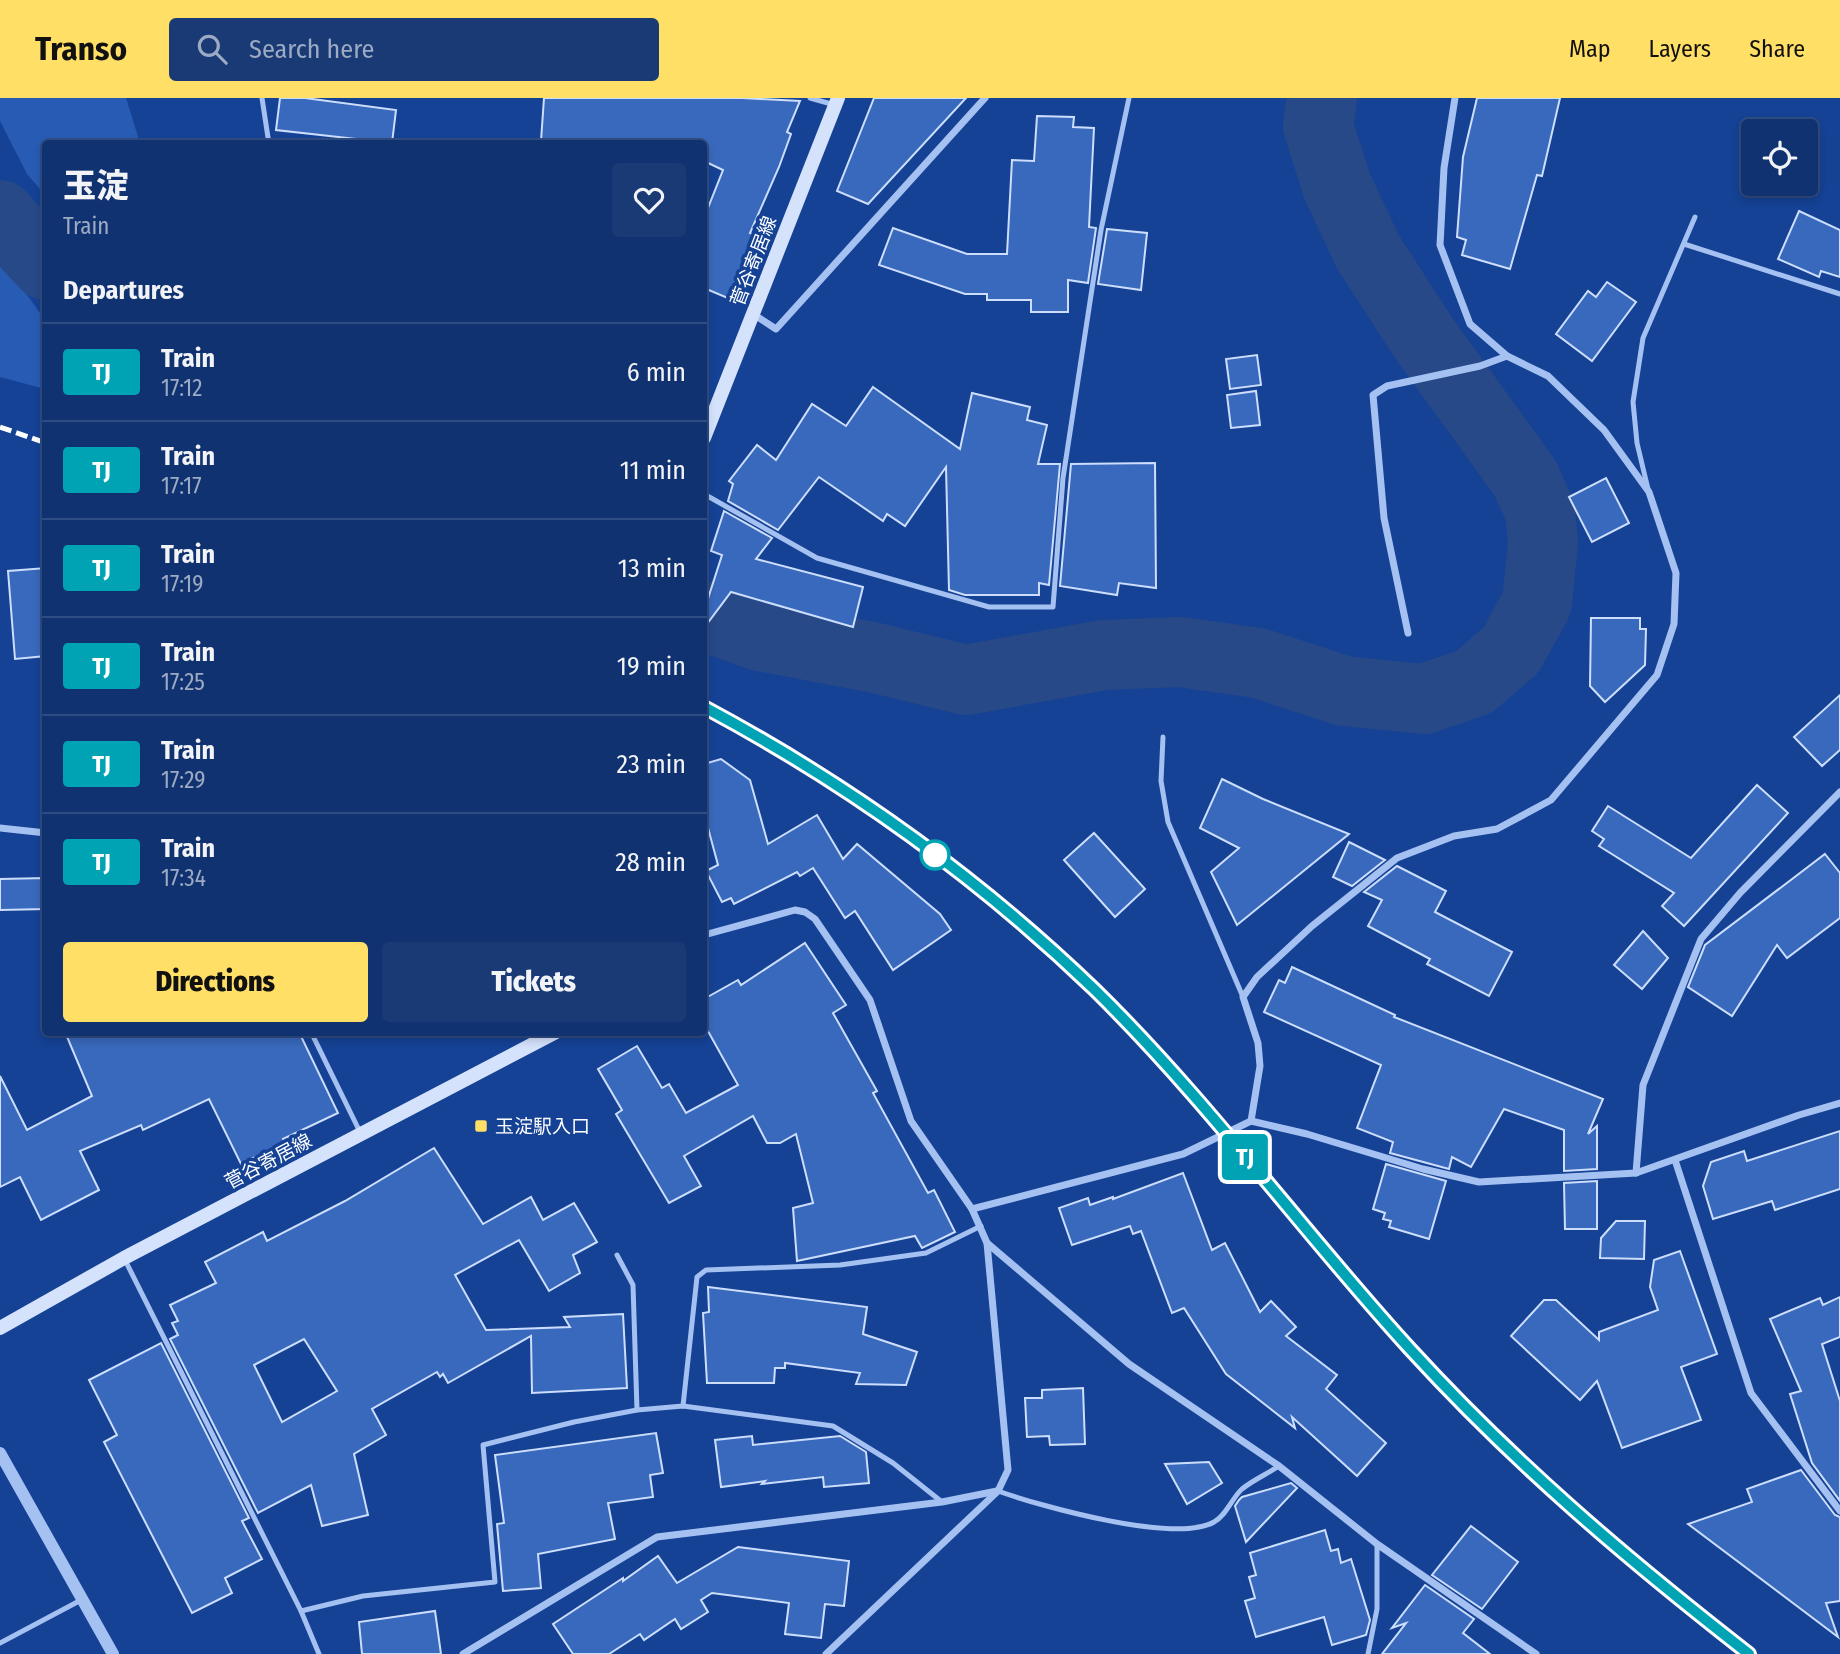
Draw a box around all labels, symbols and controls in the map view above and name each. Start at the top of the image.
search box [169,18,659,81]
text: Transo [35,29,127,69]
icon: search [193,30,231,68]
text: Search here [249,34,374,65]
text: Map [1569,35,1611,63]
text: Layers [1649,35,1711,63]
text: Share [1749,35,1805,63]
map controls [1741,119,1818,196]
button: locate [1741,119,1818,196]
button: heart [612,163,686,237]
text: 玉淀 [63,166,129,206]
text: Train [63,212,109,240]
street label: 菅谷寄居線 [726,213,781,310]
text: Departures [63,275,184,306]
text: Train [161,343,215,374]
text: 6 min [627,357,686,388]
text: TJ [92,358,111,386]
text: 17:12 [161,374,202,402]
text: Train [161,441,215,472]
text: 11 min [620,455,686,486]
text: TJ [92,456,111,484]
text: 17:17 [161,472,202,500]
text: Train [161,539,215,570]
text: 13 min [618,553,686,584]
text: TJ [92,554,111,582]
text: 17:19 [161,570,203,598]
text: Train [161,637,215,668]
text: 19 min [617,651,686,682]
text: TJ [92,652,111,680]
text: 17:25 [161,668,205,696]
text: Train [161,735,215,766]
text: 23 min [617,749,686,780]
text: TJ [92,750,111,778]
text: 17:29 [161,766,205,794]
text: Train [161,833,215,864]
unlabelled marker [920,840,950,870]
text: 28 min [615,847,686,878]
text: TJ [92,848,111,876]
text: 17:34 [161,864,206,892]
button: Directions [63,942,368,1022]
button: Tickets [382,942,686,1022]
place label: 玉淀駅入口 [495,1115,590,1138]
marker: 玉淀駅入口 [473,1118,489,1134]
street label: 菅谷寄居線 [221,1129,316,1194]
line badge: TJ [1214,1134,1276,1180]
text: TJ [1236,1143,1254,1171]

